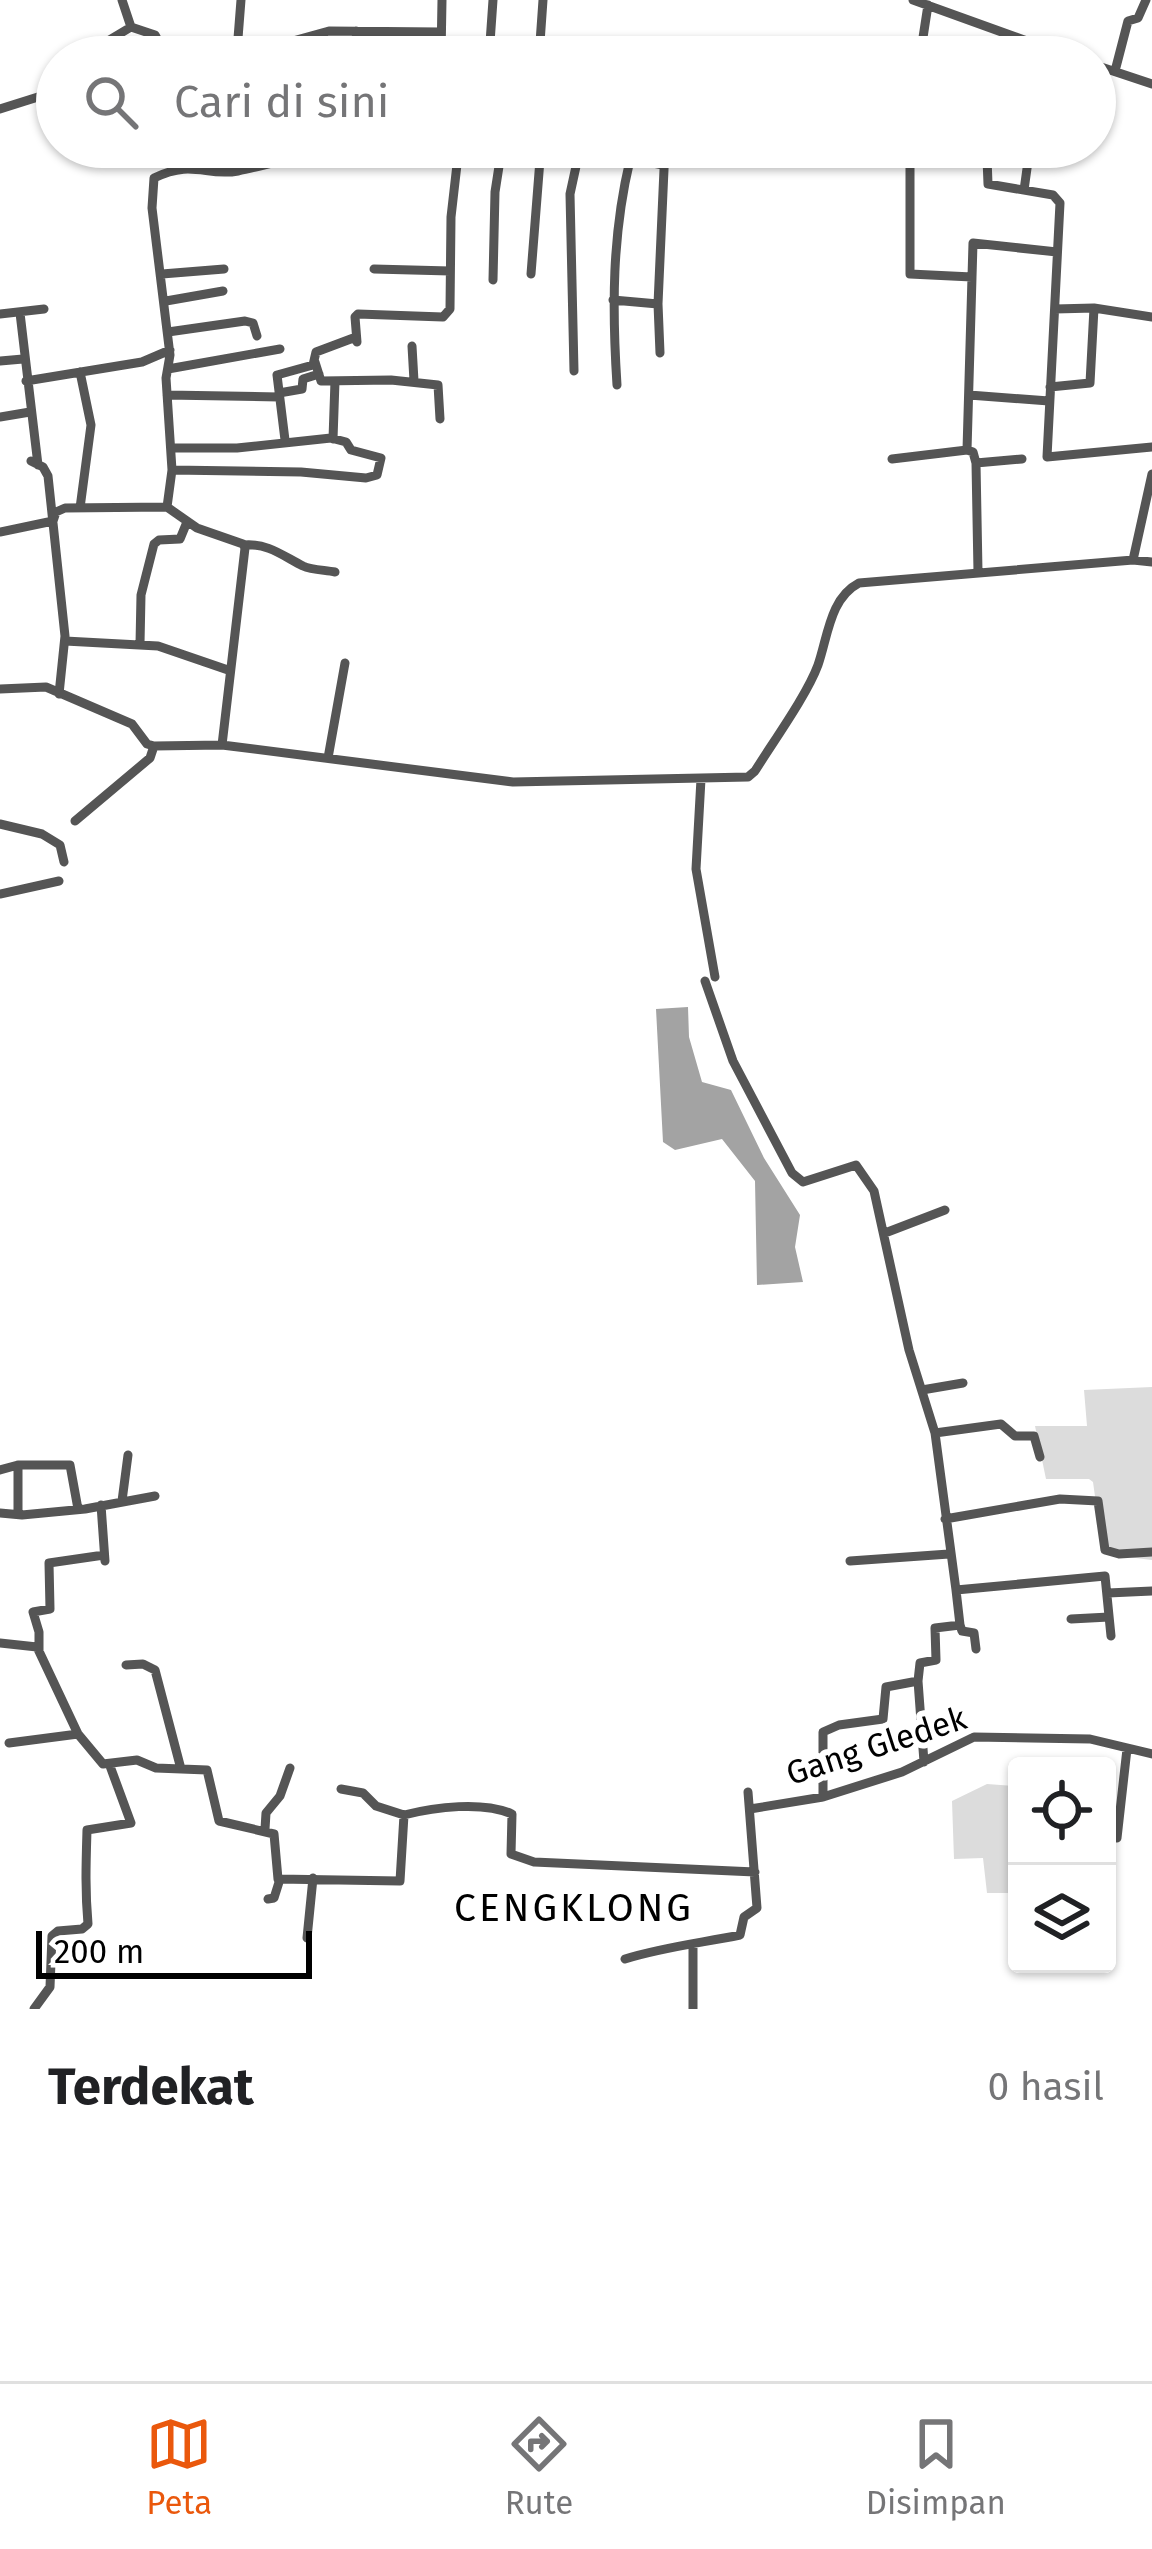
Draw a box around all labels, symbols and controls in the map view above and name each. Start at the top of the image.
search box [36,36,1116,168]
icon: search [78,69,144,135]
text: Cari di sini [174,75,390,129]
street label: Gang Gledek [781,1698,971,1794]
map controls [1008,1757,1116,1973]
button: locate [1008,1757,1116,1865]
button: layers [1008,1865,1116,1973]
district label: CENGKLONG [454,1885,694,1931]
scale bar [36,1925,312,1978]
text: 200 m [54,1932,144,1972]
text: Terdekat [48,2056,254,2118]
text: 0 hasil [988,2064,1104,2110]
tab: Peta [146,2411,212,2523]
tab: Rute [505,2411,573,2523]
tab: Disimpan [866,2411,1006,2523]

